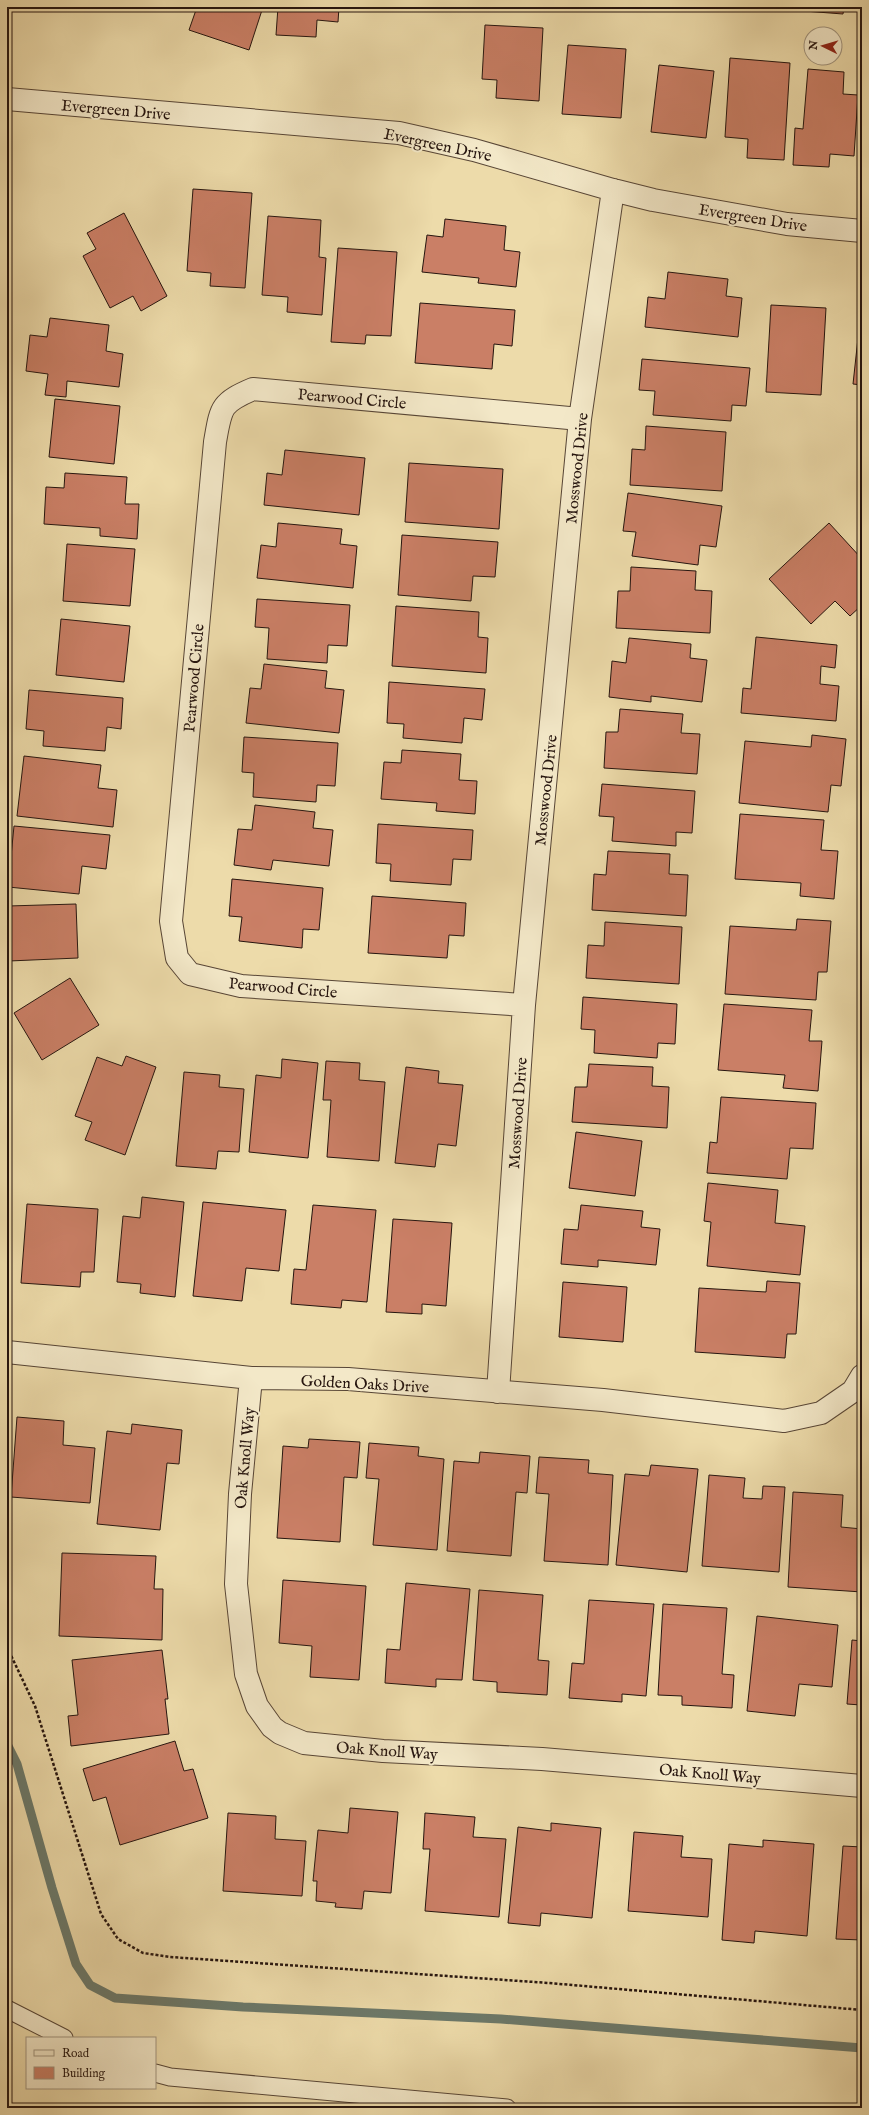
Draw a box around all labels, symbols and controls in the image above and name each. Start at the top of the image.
north arrow [803,26,843,66]
text: N [807,39,821,52]
street label: Evergreen Drive [60,96,171,126]
street label: Evergreen Drive [382,125,493,167]
street label: Evergreen Drive [697,201,808,237]
street label: Pearwood Circle [297,385,407,415]
street label: Mosswood Drive [562,412,594,525]
street label: Pearwood Circle [180,623,210,733]
street label: Mosswood Drive [531,734,563,847]
street label: Pearwood Circle [228,974,338,1004]
street label: Mosswood Drive [505,1057,533,1170]
street label: Golden Oaks Drive [300,1372,430,1398]
street label: Oak Knoll Way [232,1406,260,1510]
street label: Oak Knoll Way [335,1738,439,1766]
street label: Oak Knoll Way [658,1761,762,1789]
legend [26,2037,156,2089]
text: Road [62,2046,90,2061]
text: Building [62,2066,106,2081]

